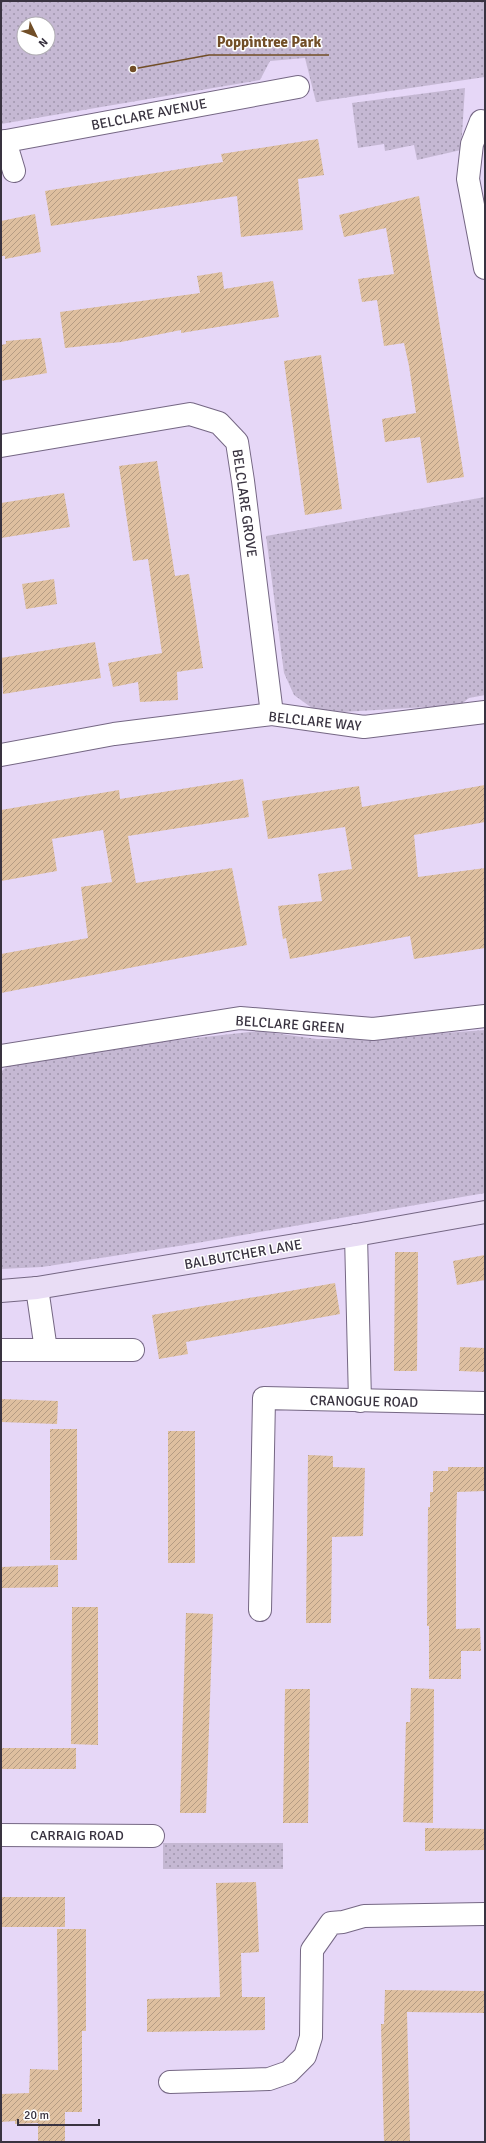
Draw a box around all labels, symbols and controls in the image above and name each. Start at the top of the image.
north arrow [16,16,56,56]
callout: Poppintree Park [209,28,329,55]
text: Poppintree Park [217,33,322,51]
text: N [36,35,50,50]
street label: BELCLARE AVENUE [90,95,208,134]
street label: BELCLARE GROVE [228,448,261,558]
street label: BELCLARE WAY [268,708,362,735]
street label: BELCLARE GREEN [235,1012,345,1037]
street label: BALBUTCHER LANE [183,1236,303,1273]
street label: CRANOGUE ROAD [310,1392,418,1411]
street label: CARRAIG ROAD [30,1827,124,1844]
scale bar [18,2101,99,2127]
text: 20 m [24,2108,49,2123]

